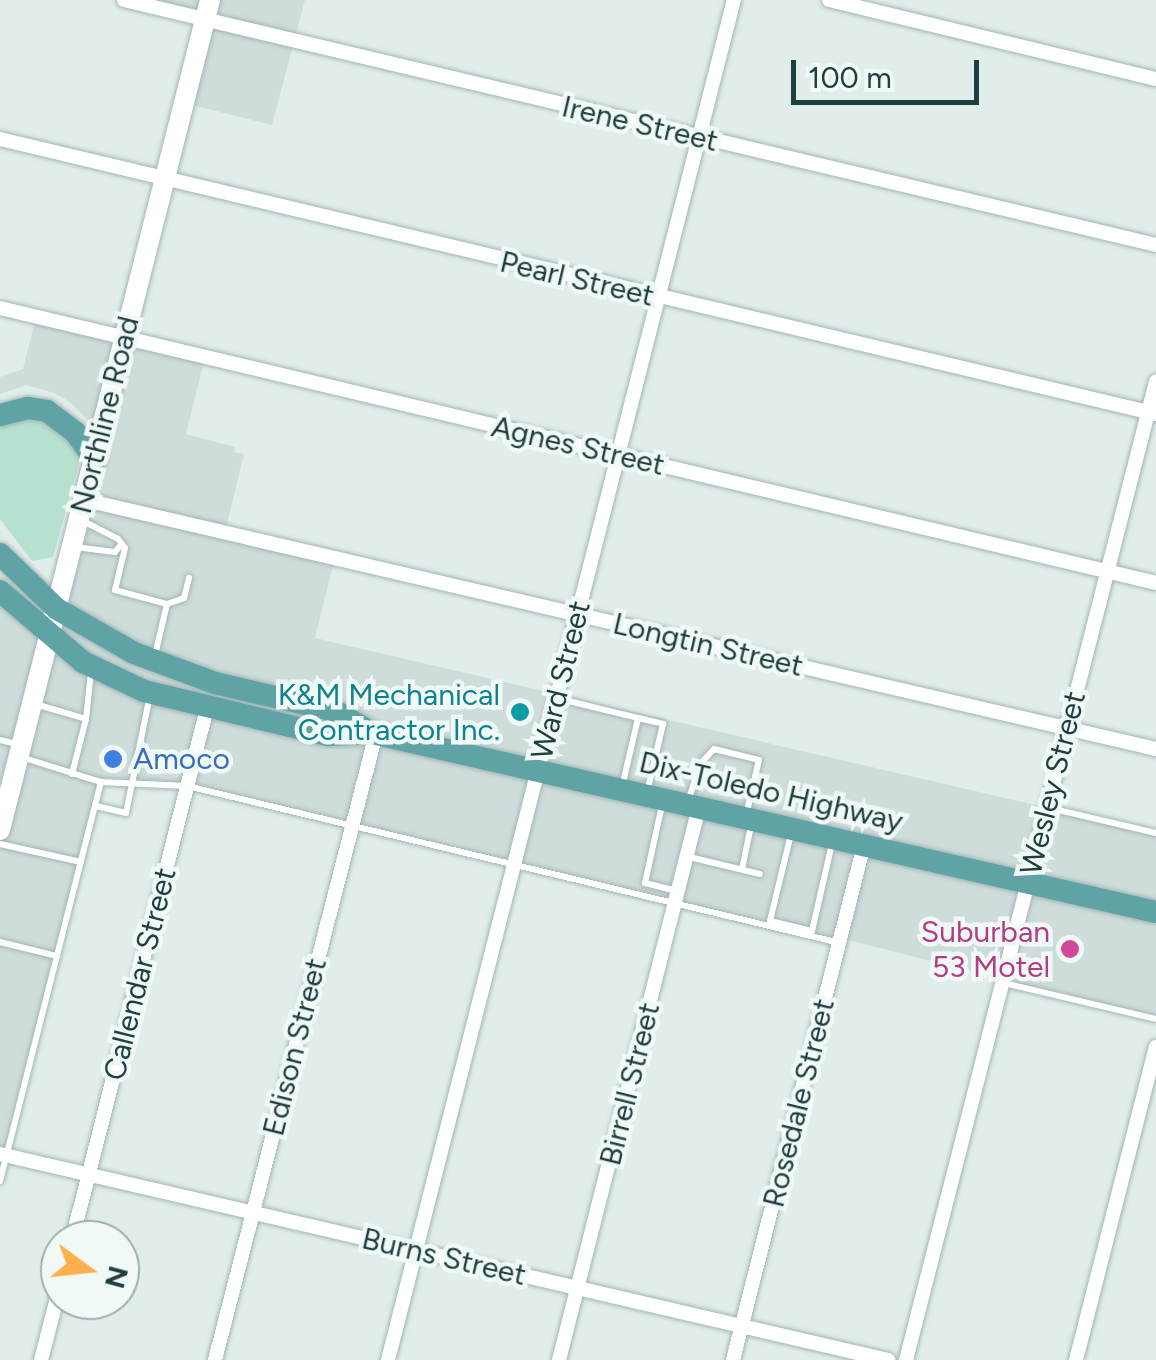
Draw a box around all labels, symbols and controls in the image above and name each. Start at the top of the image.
scale bar [796,40,984,102]
text: 100 m [808,59,892,96]
street label: Irene Street [558,89,722,159]
street label: Pearl Street [497,244,657,314]
street label: Northline Road [63,313,147,517]
street label: Agnes Street [488,409,668,483]
street label: Ward Street [524,597,598,763]
street label: Longtin Street [610,606,806,684]
place label: K&M Mechanical Contractor Inc. [278,677,500,748]
street label: Wesley Street [1013,688,1093,878]
marker: K&M Mechanical Contractor Inc. [509,701,531,723]
place label: Amoco [133,741,230,777]
street label: Dix-Toledo Highway [636,744,906,840]
marker: Amoco [102,748,124,770]
street label: Callendar Street [96,864,184,1084]
place label: Suburban 53 Motel [921,914,1050,984]
marker: Suburban 53 Motel [1059,938,1081,960]
street label: Edison Street [256,954,334,1140]
street label: Rosedale Street [756,995,842,1211]
street label: Birrell Street [592,999,668,1169]
north arrow [40,1220,140,1320]
street label: Burns Street [358,1221,530,1293]
text: N [98,1262,136,1292]

